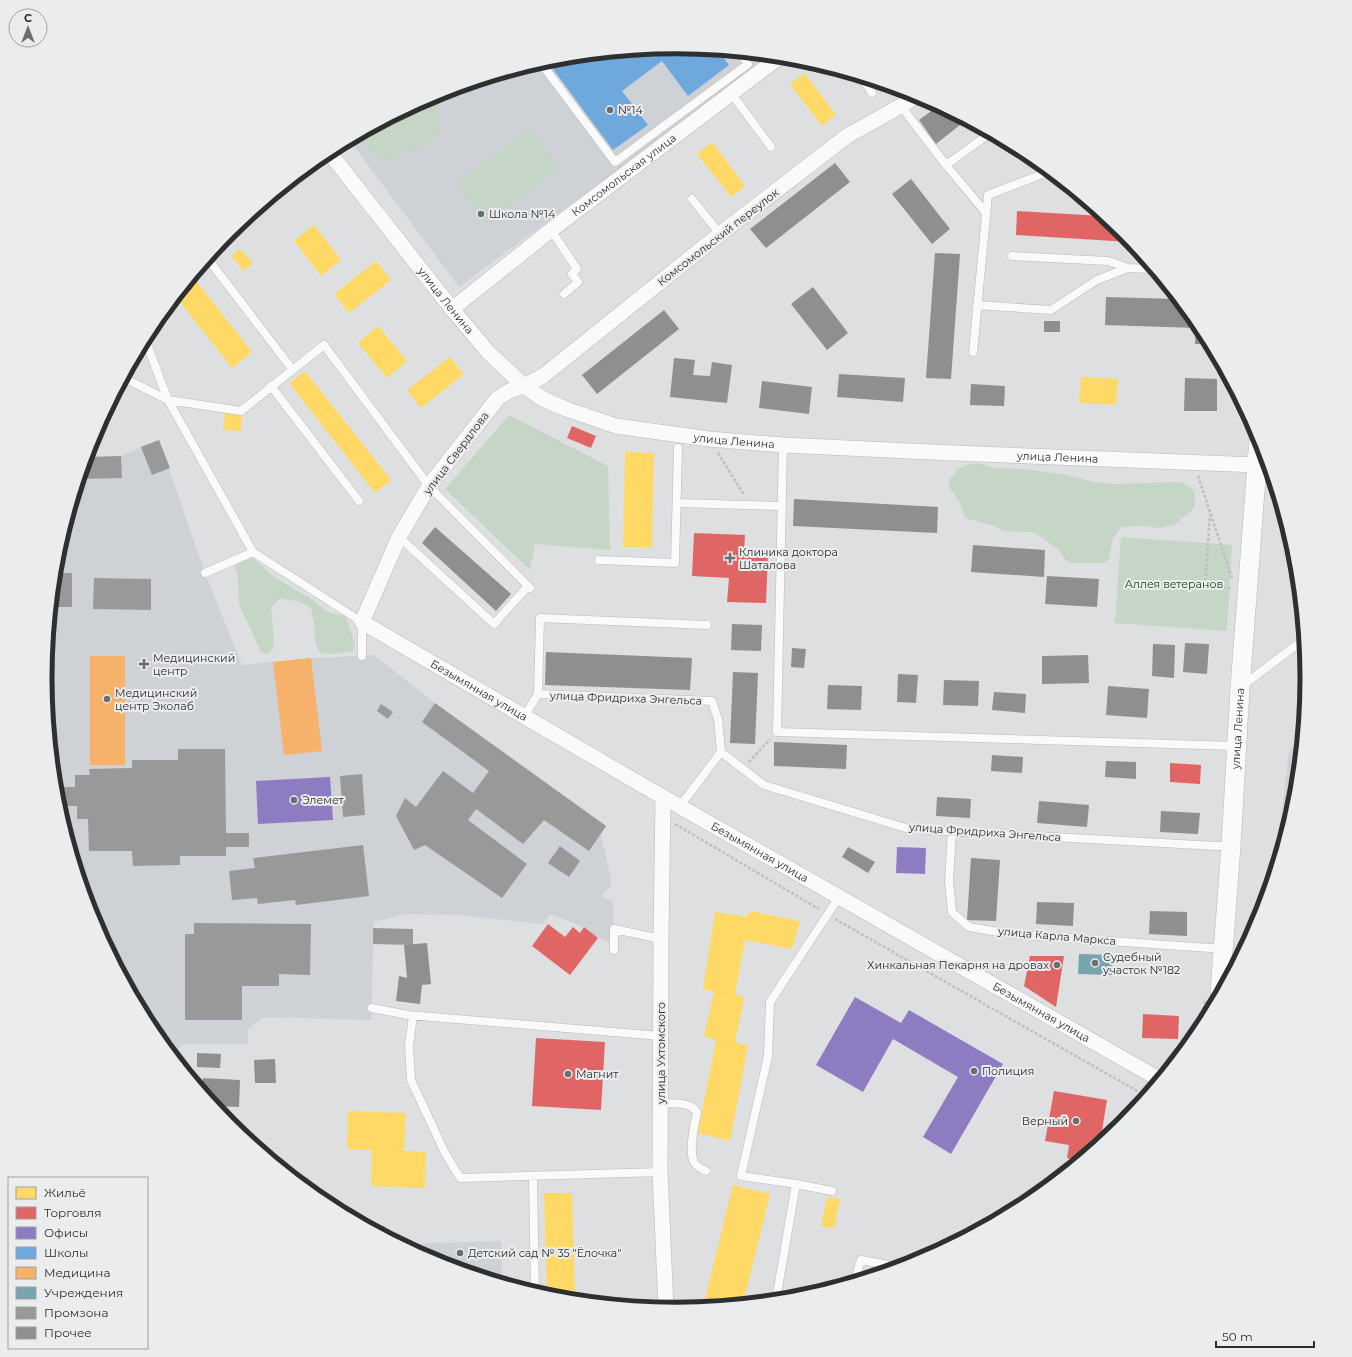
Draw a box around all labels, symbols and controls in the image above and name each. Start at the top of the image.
north arrow [8,8,48,48]
text: С [24,11,32,25]
place label: №14 [618,103,643,117]
marker: №14 [605,105,615,115]
street label: Комсомольская улица [569,131,679,219]
street label: Комсомольский переулок [654,185,782,289]
place label: Школа №14 [489,207,556,221]
marker: Школа №14 [476,209,486,219]
street label: улица Ленина [414,264,477,337]
street label: улица Свердлова [420,409,492,498]
street label: улица Ленина [692,430,775,451]
street label: улица Ленина [1016,448,1099,466]
place label: Клиника доктора Шаталова [739,545,838,572]
marker: Клиника доктора Шаталова [724,552,736,564]
park label: Аллея ветеранов [1125,577,1223,591]
place label: Медицинский центр [153,651,235,678]
street label: Безымянная улица [428,656,530,724]
marker: Медицинский центр [138,658,150,670]
place label: Медицинский центр Эколаб [115,686,197,713]
street label: улица Ленина [1228,687,1247,771]
street label: улица Фридриха Энгельса [549,688,702,708]
marker: Медицинский центр Эколаб [102,694,112,704]
place label: Элемет [302,793,345,807]
marker: Элемет [289,795,299,805]
street label: Безымянная улица [709,819,811,885]
street label: улица Фридриха Энгельса [908,820,1061,844]
street label: улица Карла Маркса [996,924,1117,948]
place label: Судебный участок №182 [1102,950,1180,977]
place label: Хинкальная Пекарня на дровах [867,958,1049,972]
marker: Судебный участок №182 [1090,958,1100,968]
marker: Хинкальная Пекарня на дровах [1052,960,1062,970]
street label: Безымянная улица [990,979,1093,1045]
street label: улица Ухтомского [654,1002,668,1105]
place label: Полиция [982,1064,1034,1078]
marker: Полиция [969,1066,979,1076]
place label: Магнит [576,1067,619,1081]
marker: Магнит [563,1069,573,1079]
place label: Верный [1022,1114,1068,1128]
marker: Верный [1071,1116,1081,1126]
legend [8,1177,148,1349]
text: Жильё [44,1185,86,1200]
text: Торговля [44,1205,101,1220]
text: Офисы [44,1225,88,1240]
text: Школы [44,1245,89,1260]
place label: Детский сад № 35 "Ёлочка" [468,1246,621,1260]
marker: Детский сад № 35 "Ёлочка" [455,1248,465,1258]
text: Медицина [44,1265,110,1280]
text: Учреждения [44,1285,123,1300]
text: Промзона [44,1305,108,1320]
scale bar [1216,1323,1314,1349]
text: Прочее [44,1325,92,1340]
text: 50 m [1222,1329,1253,1344]

